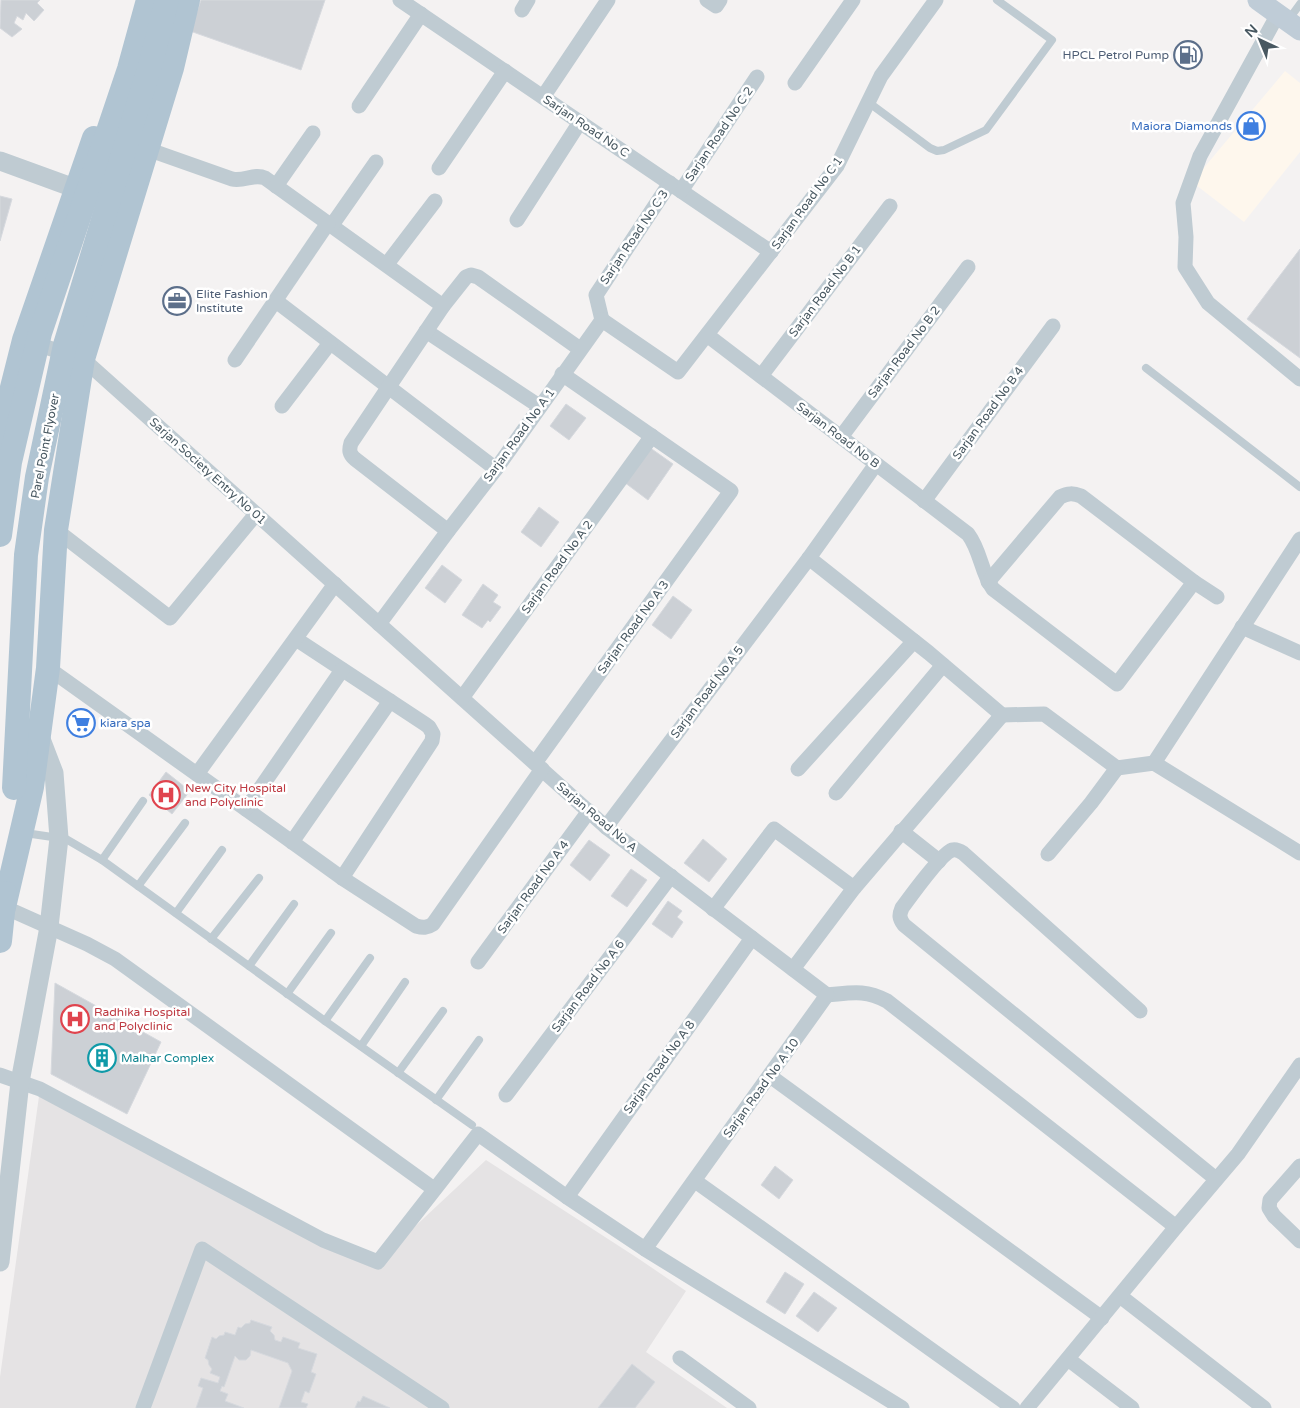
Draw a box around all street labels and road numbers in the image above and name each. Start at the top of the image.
street label: Sarjan Road No C 2 [682,84,756,184]
street label: Sarjan Road No C [540,92,632,160]
street label: Sarjan Road No C 1 [769,154,845,252]
street label: Sarjan Road No C 3 [597,187,671,287]
street label: Sarjan Road No B 1 [786,242,864,340]
street label: Sarjan Road No B 2 [865,303,943,401]
street label: Sarjan Road No B 4 [950,364,1027,462]
street label: Sarjan Road No A 1 [480,386,558,484]
street label: Parel Point Flyover [28,392,62,500]
street label: Sarjan Road No B [794,399,882,471]
street label: Sarjan Society Entry No 01 [147,415,269,527]
street label: Sarjan Road No A 2 [518,518,596,616]
street label: Sarjan Road No A 3 [594,578,672,676]
street label: Sarjan Road No A 5 [668,643,746,741]
street label: Sarjan Road No A [554,779,640,855]
street label: Sarjan Road No A 4 [494,837,572,936]
street label: Sarjan Road No A 6 [549,937,627,1035]
street label: Sarjan Road No A 8 [620,1018,698,1116]
street label: Sarjan Road No A 10 [720,1035,802,1140]

